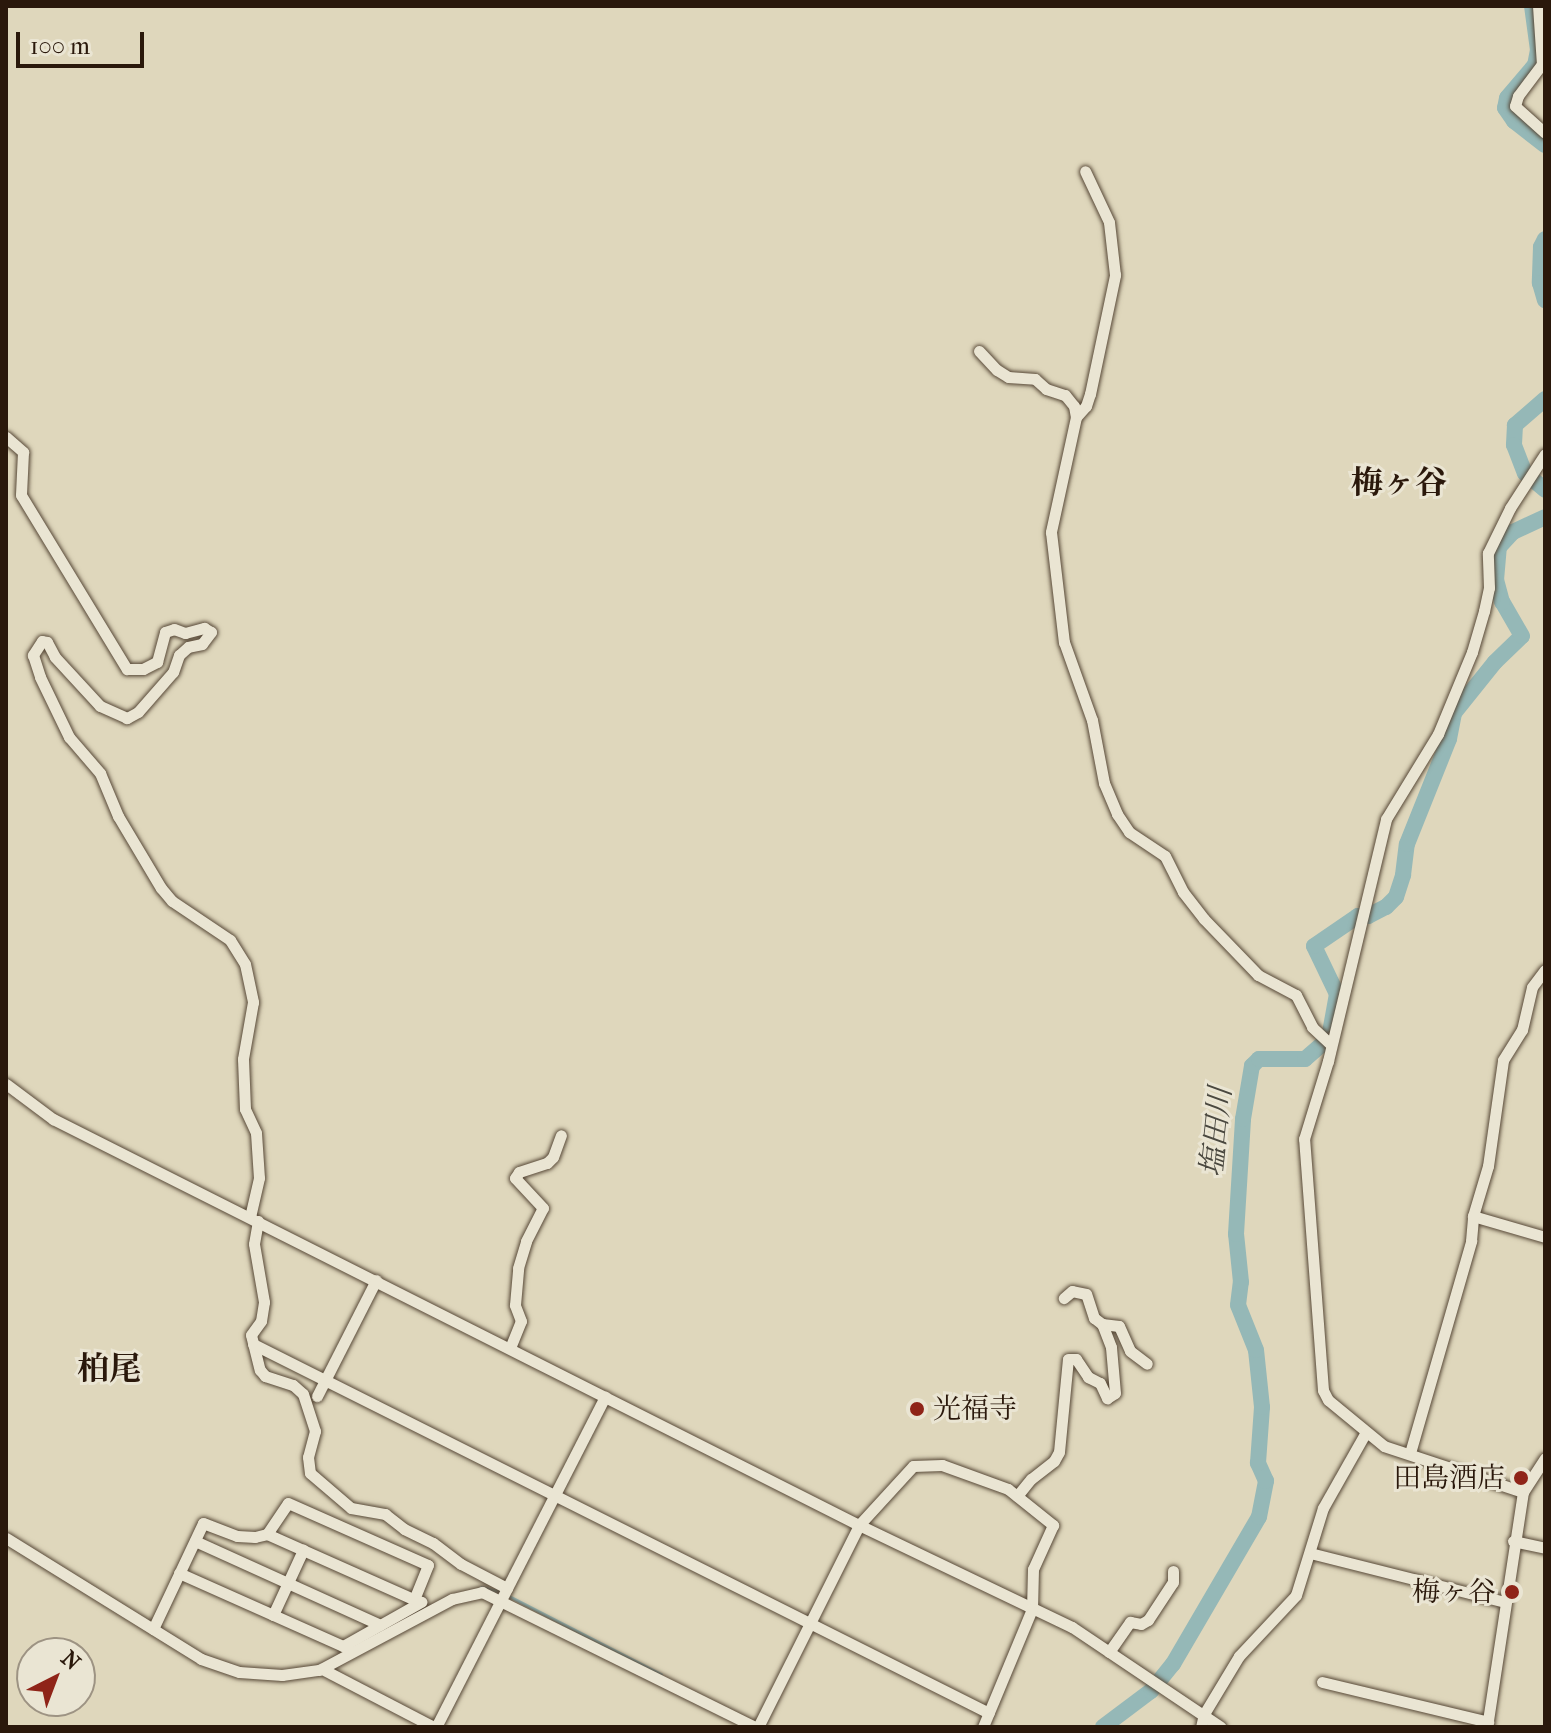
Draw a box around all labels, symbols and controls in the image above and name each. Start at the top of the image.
scale bar [20,16,148,66]
text: 100 m [30,32,90,60]
district label: 梅ヶ谷 [1351,464,1447,502]
water label: 塩田川 [1194,1085,1240,1179]
district label: 柏尾 [77,1350,141,1388]
place label: 光福寺 [933,1392,1017,1426]
marker: 光福寺 [908,1400,926,1418]
place label: 田島酒店 [1393,1461,1505,1495]
marker: 田島酒店 [1512,1469,1530,1487]
place label: 梅ヶ谷 [1412,1575,1496,1609]
marker: 梅ヶ谷 [1503,1583,1521,1601]
north arrow [16,1637,96,1717]
text: N [56,1645,86,1676]

